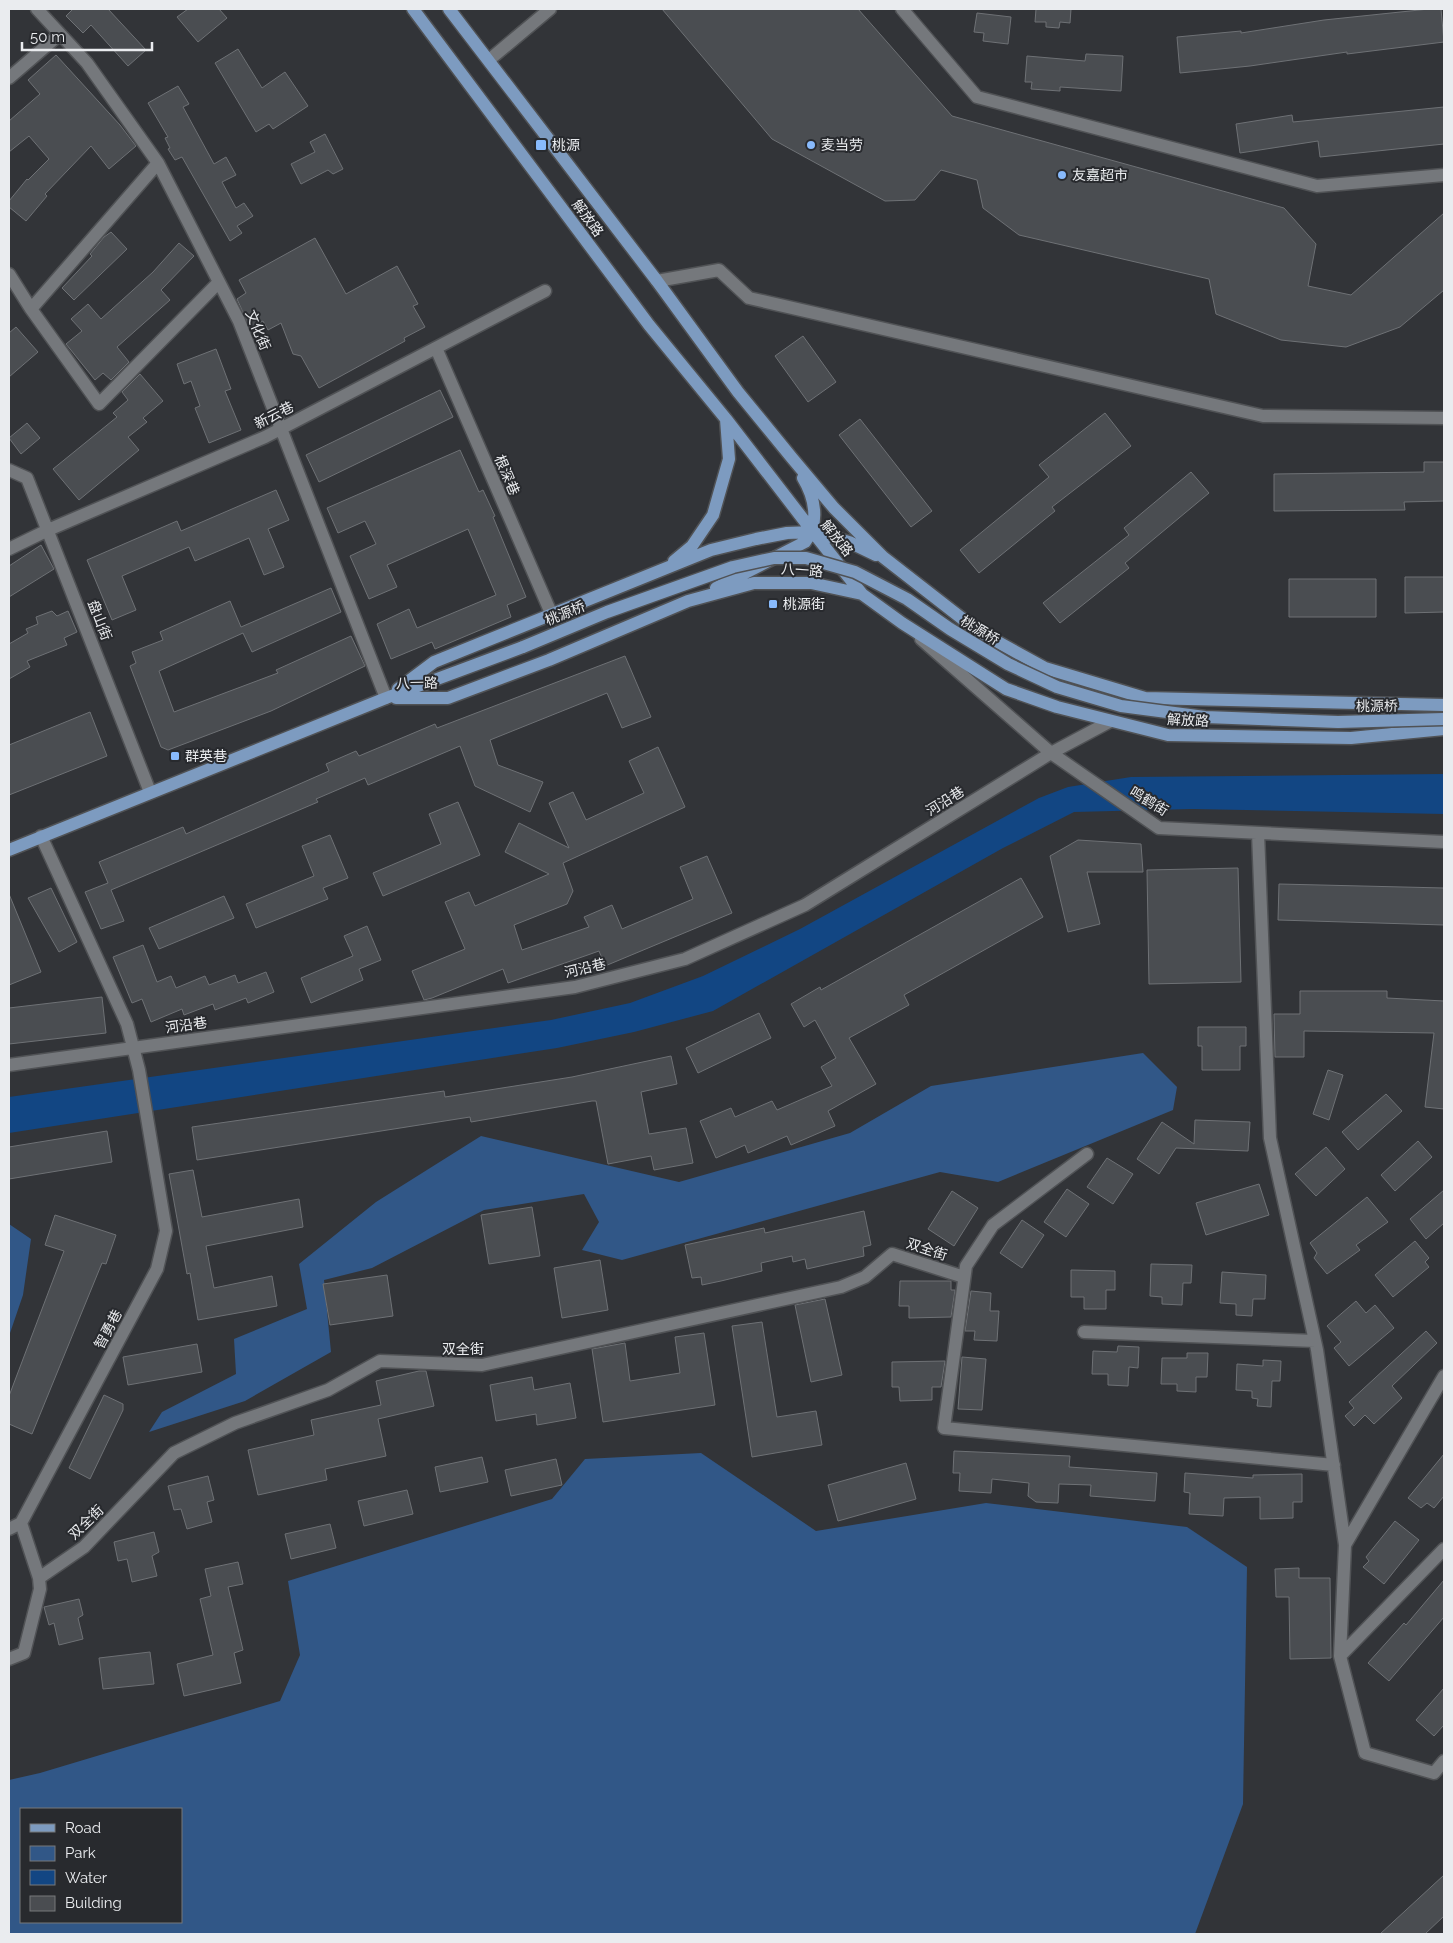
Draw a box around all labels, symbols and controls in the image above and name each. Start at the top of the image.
scale bar [22,20,152,52]
text: 50 m [30,28,65,46]
place label: 桃源 [552,137,580,153]
place label: 麦当劳 [821,137,863,153]
marker: 桃源 [534,138,548,152]
marker: 麦当劳 [805,139,817,151]
place label: 友嘉超市 [1072,167,1128,183]
marker: 友嘉超市 [1056,169,1068,181]
street label: 解放路 [569,196,607,240]
street label: 文化街 [242,308,274,352]
street label: 新云巷 [252,398,296,432]
street label: 根深巷 [491,453,523,497]
street label: 解放路 [818,517,856,559]
street label: 八一路 [780,561,824,579]
place label: 桃源街 [783,596,825,612]
street label: 盘山街 [85,598,115,642]
street label: 桃源桥 [543,598,587,628]
marker: 桃源街 [767,598,779,610]
street label: 桃源桥 [958,612,1002,648]
street label: 八一路 [396,675,438,691]
street label: 桃源桥 [1356,698,1398,714]
street label: 解放路 [1167,711,1209,729]
place label: 群英巷 [185,748,227,764]
marker: 群英巷 [169,750,181,762]
street label: 河沿巷 [923,783,967,819]
street label: 鸣鹤街 [1127,783,1171,819]
street label: 河沿巷 [563,955,607,981]
street label: 河沿巷 [164,1014,208,1036]
street label: 双全街 [905,1235,949,1263]
street label: 智勇巷 [91,1307,125,1351]
street label: 双全街 [442,1341,484,1357]
street label: 双全街 [65,1502,107,1542]
legend [20,1808,182,1923]
text: Road [65,1819,101,1837]
text: Park [65,1844,96,1862]
text: Water [65,1869,108,1887]
text: Building [65,1894,122,1912]

